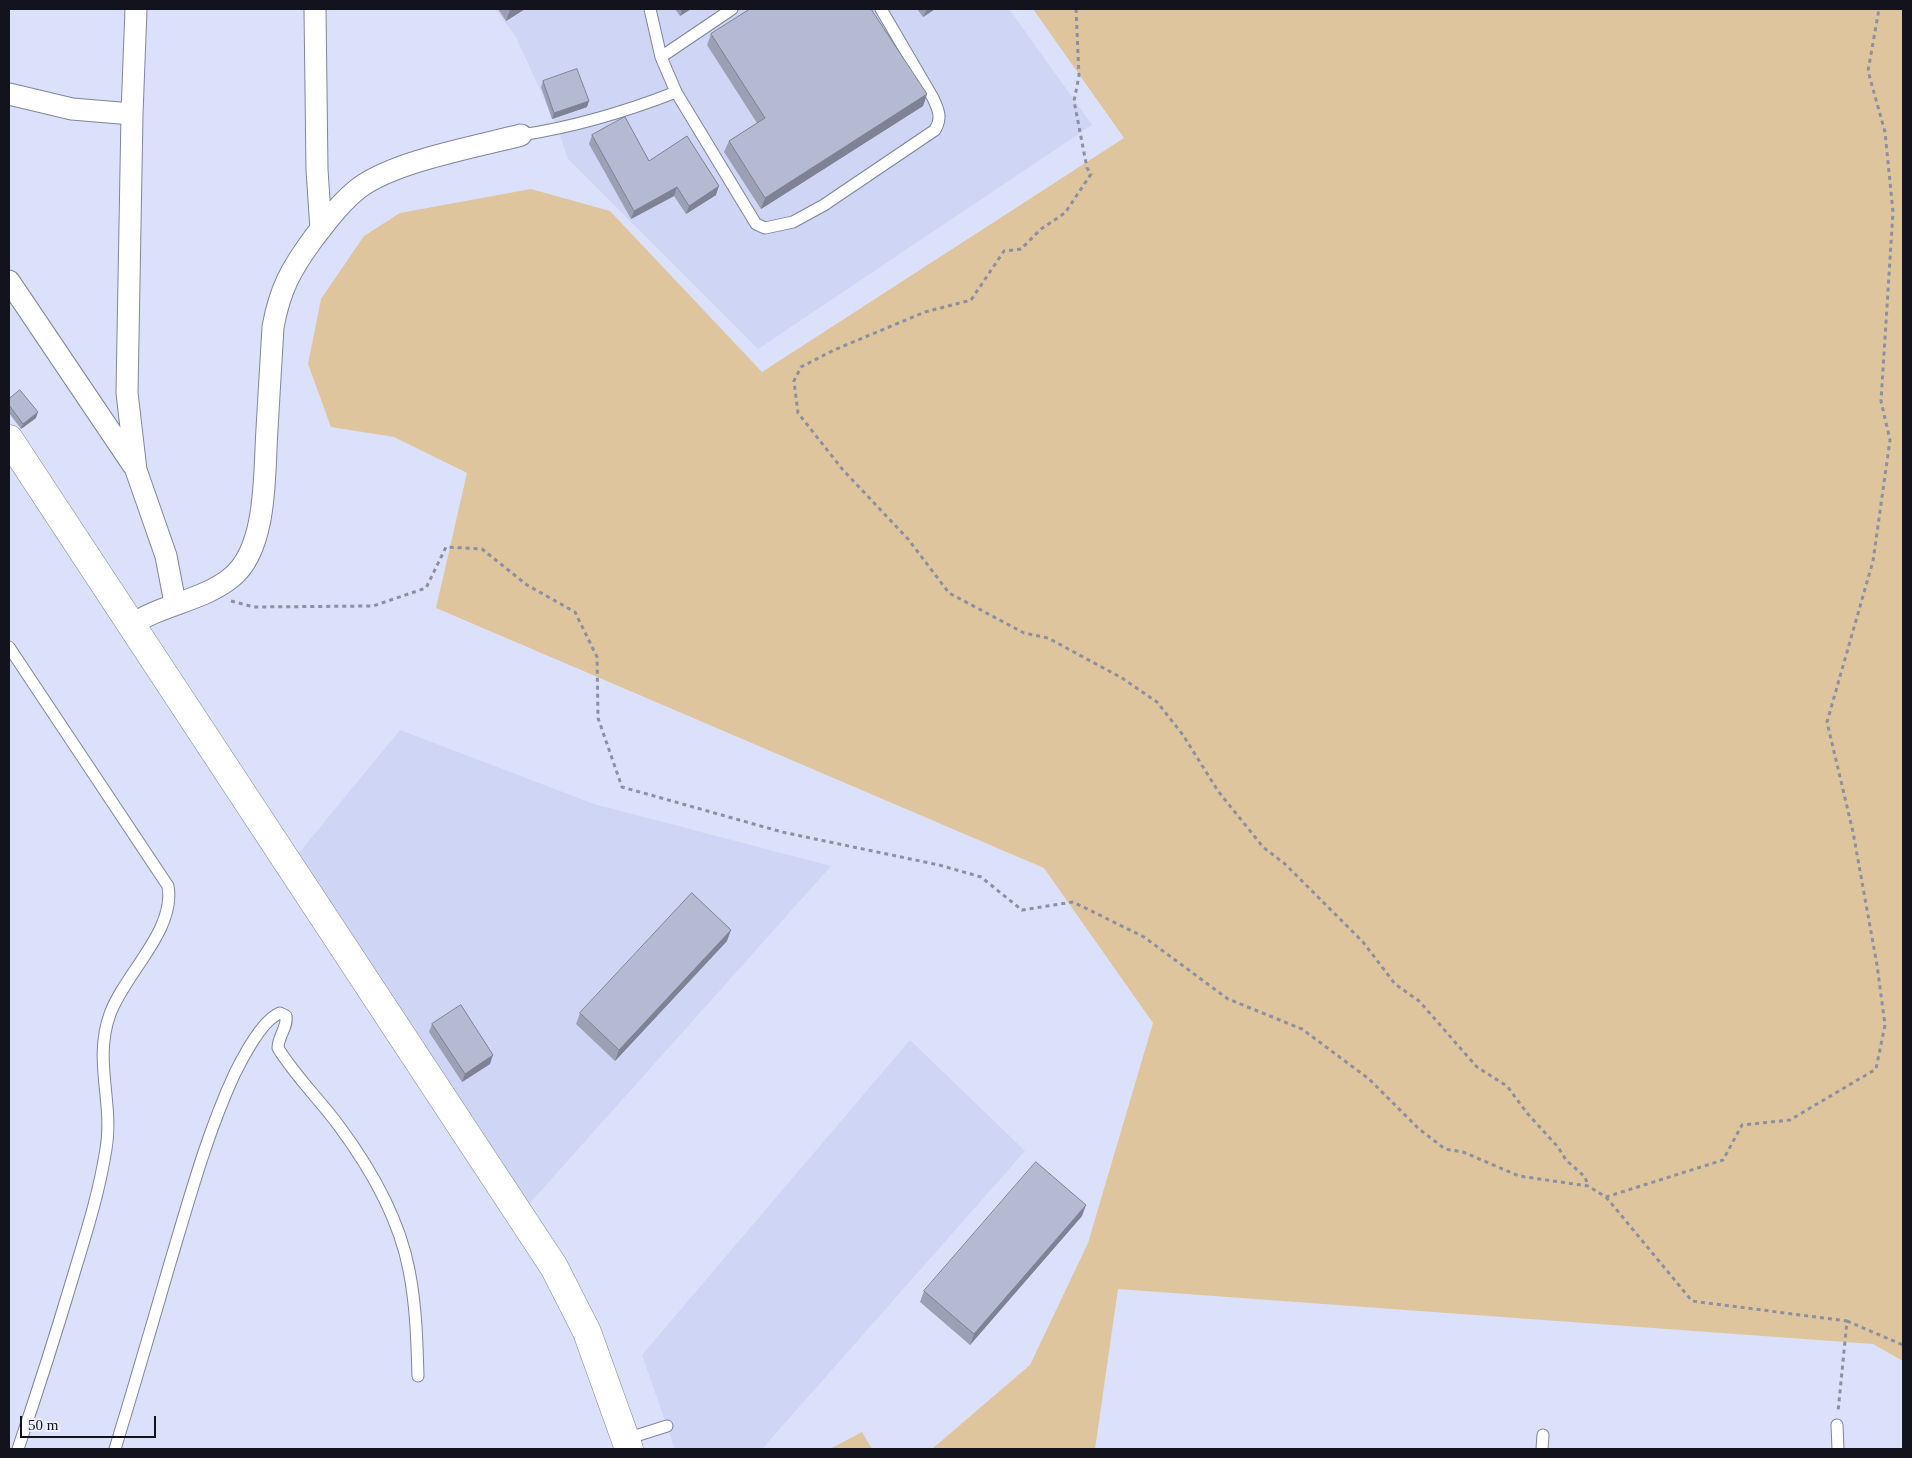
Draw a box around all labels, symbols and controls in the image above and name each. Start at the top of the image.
scale bar [22,1406,159,1438]
text: 50 m [28,1417,58,1433]

